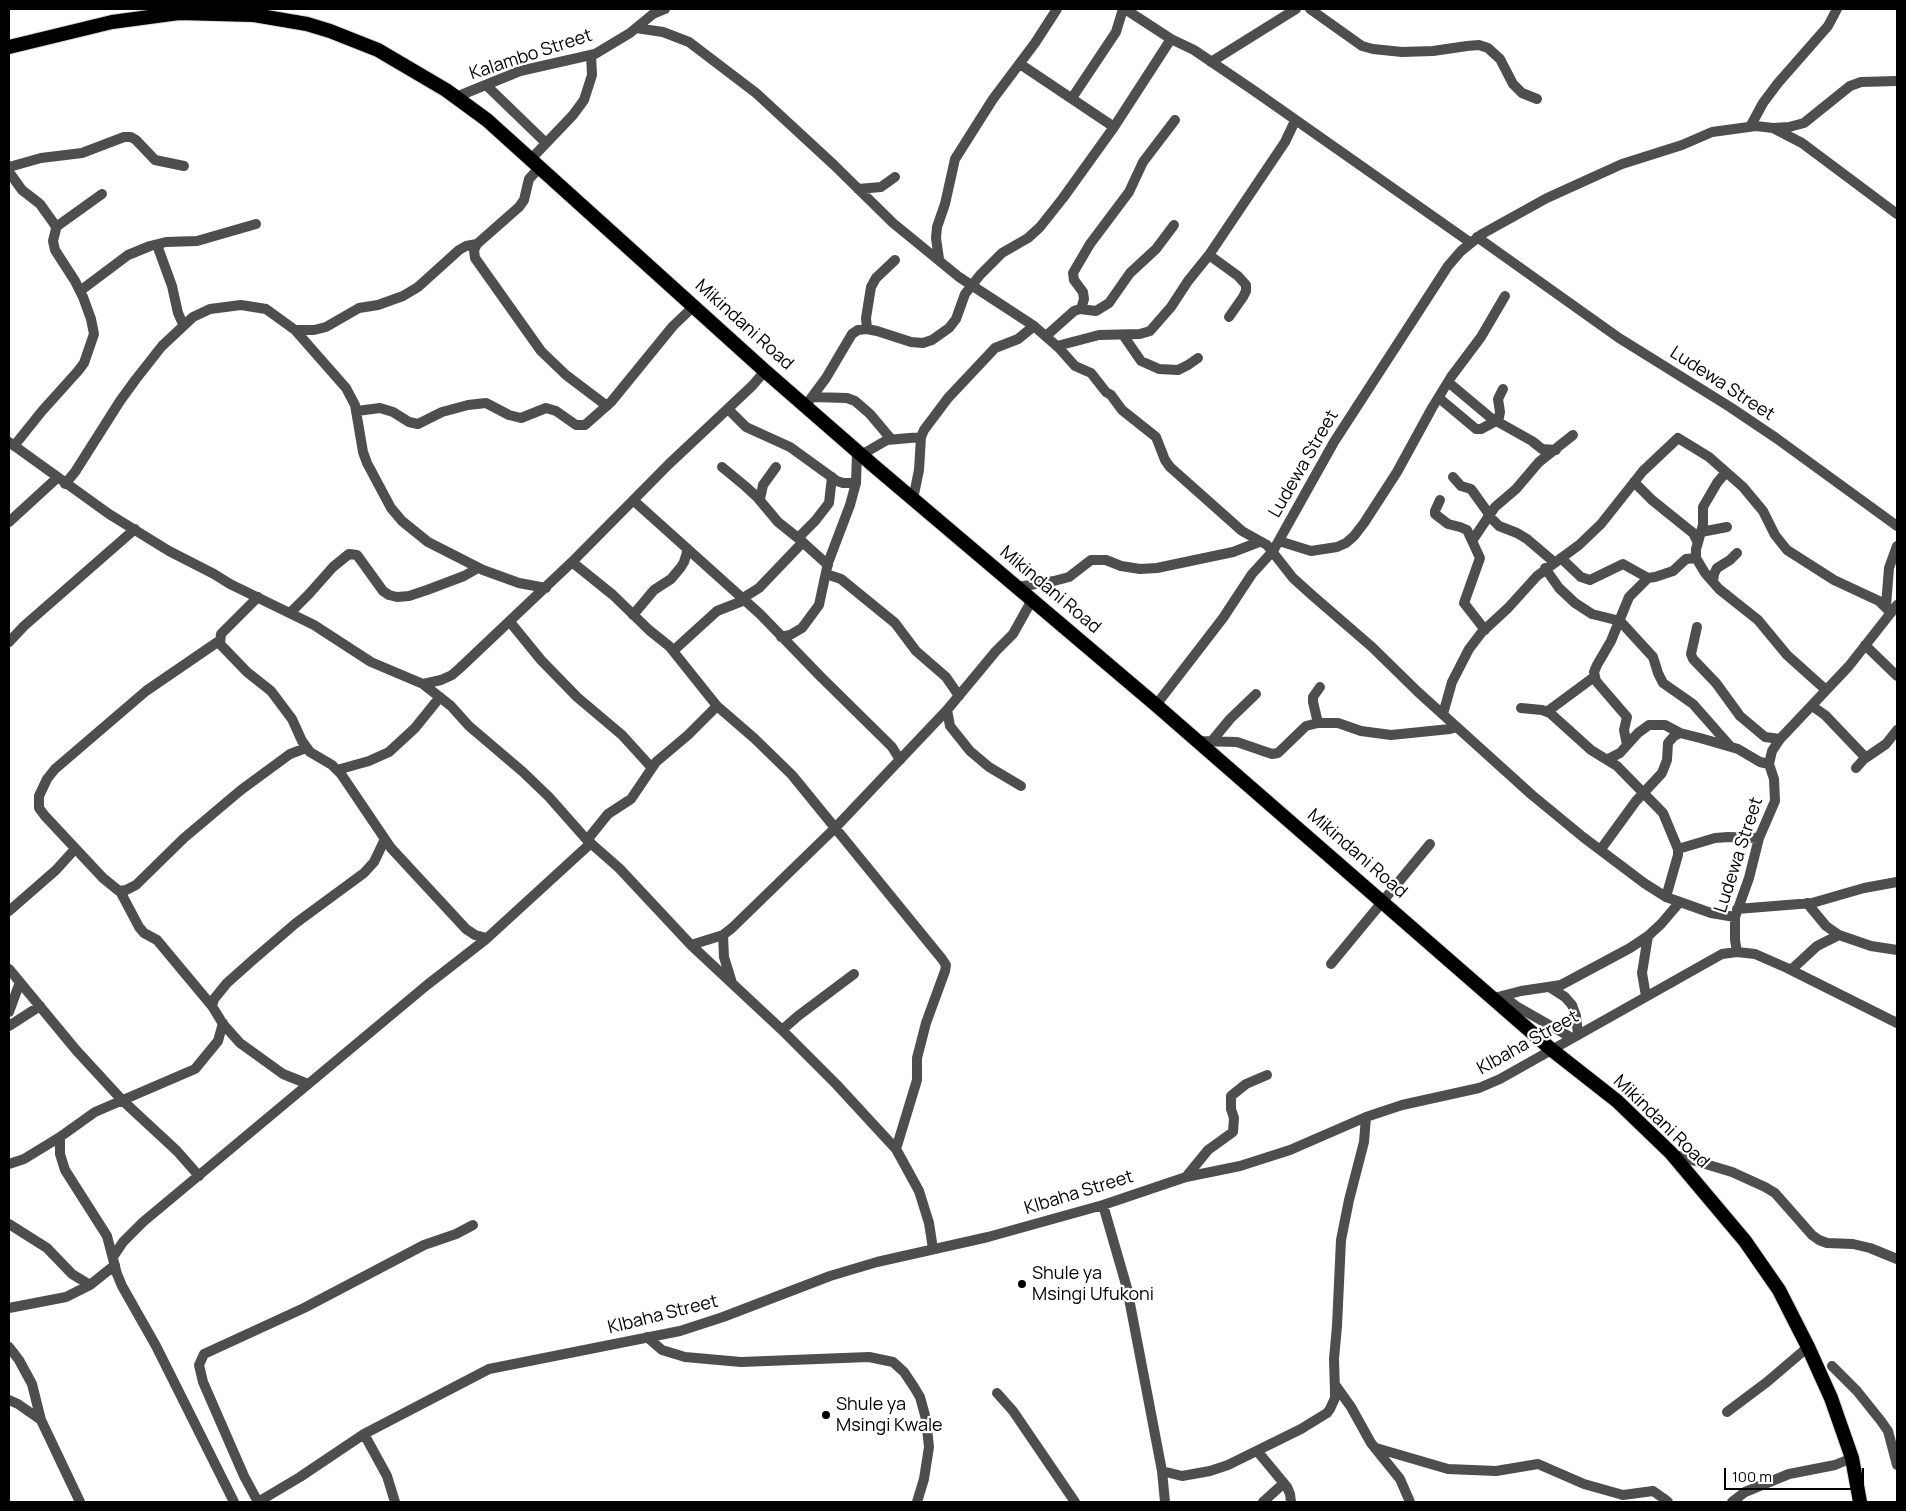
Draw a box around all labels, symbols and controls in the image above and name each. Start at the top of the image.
street label: Kalambo Street [467,25,595,85]
street label: Mikindani Road [690,275,798,375]
street label: Ludewa Street [1666,342,1778,426]
street label: Ludewa Street [1265,406,1343,522]
street label: Mikindani Road [995,542,1105,638]
street label: Ludewa Street [1710,794,1768,916]
street label: Mikindani Road [1303,805,1411,903]
street label: KIbaha Street [1473,1006,1583,1080]
street label: Mikindani Road [1609,1071,1713,1173]
street label: KIbaha Street [1022,1166,1136,1220]
place label: Shule ya Msingi Ufukoni [1032,1263,1154,1306]
marker: Shule ya Msingi Ufukoni [1016,1278,1028,1290]
street label: KIbaha Street [606,1291,720,1339]
place label: Shule ya Msingi Kwale [836,1394,943,1436]
marker: Shule ya Msingi Kwale [820,1409,832,1421]
scale bar [1726,1458,1866,1490]
text: 100 m [1732,1466,1772,1487]

